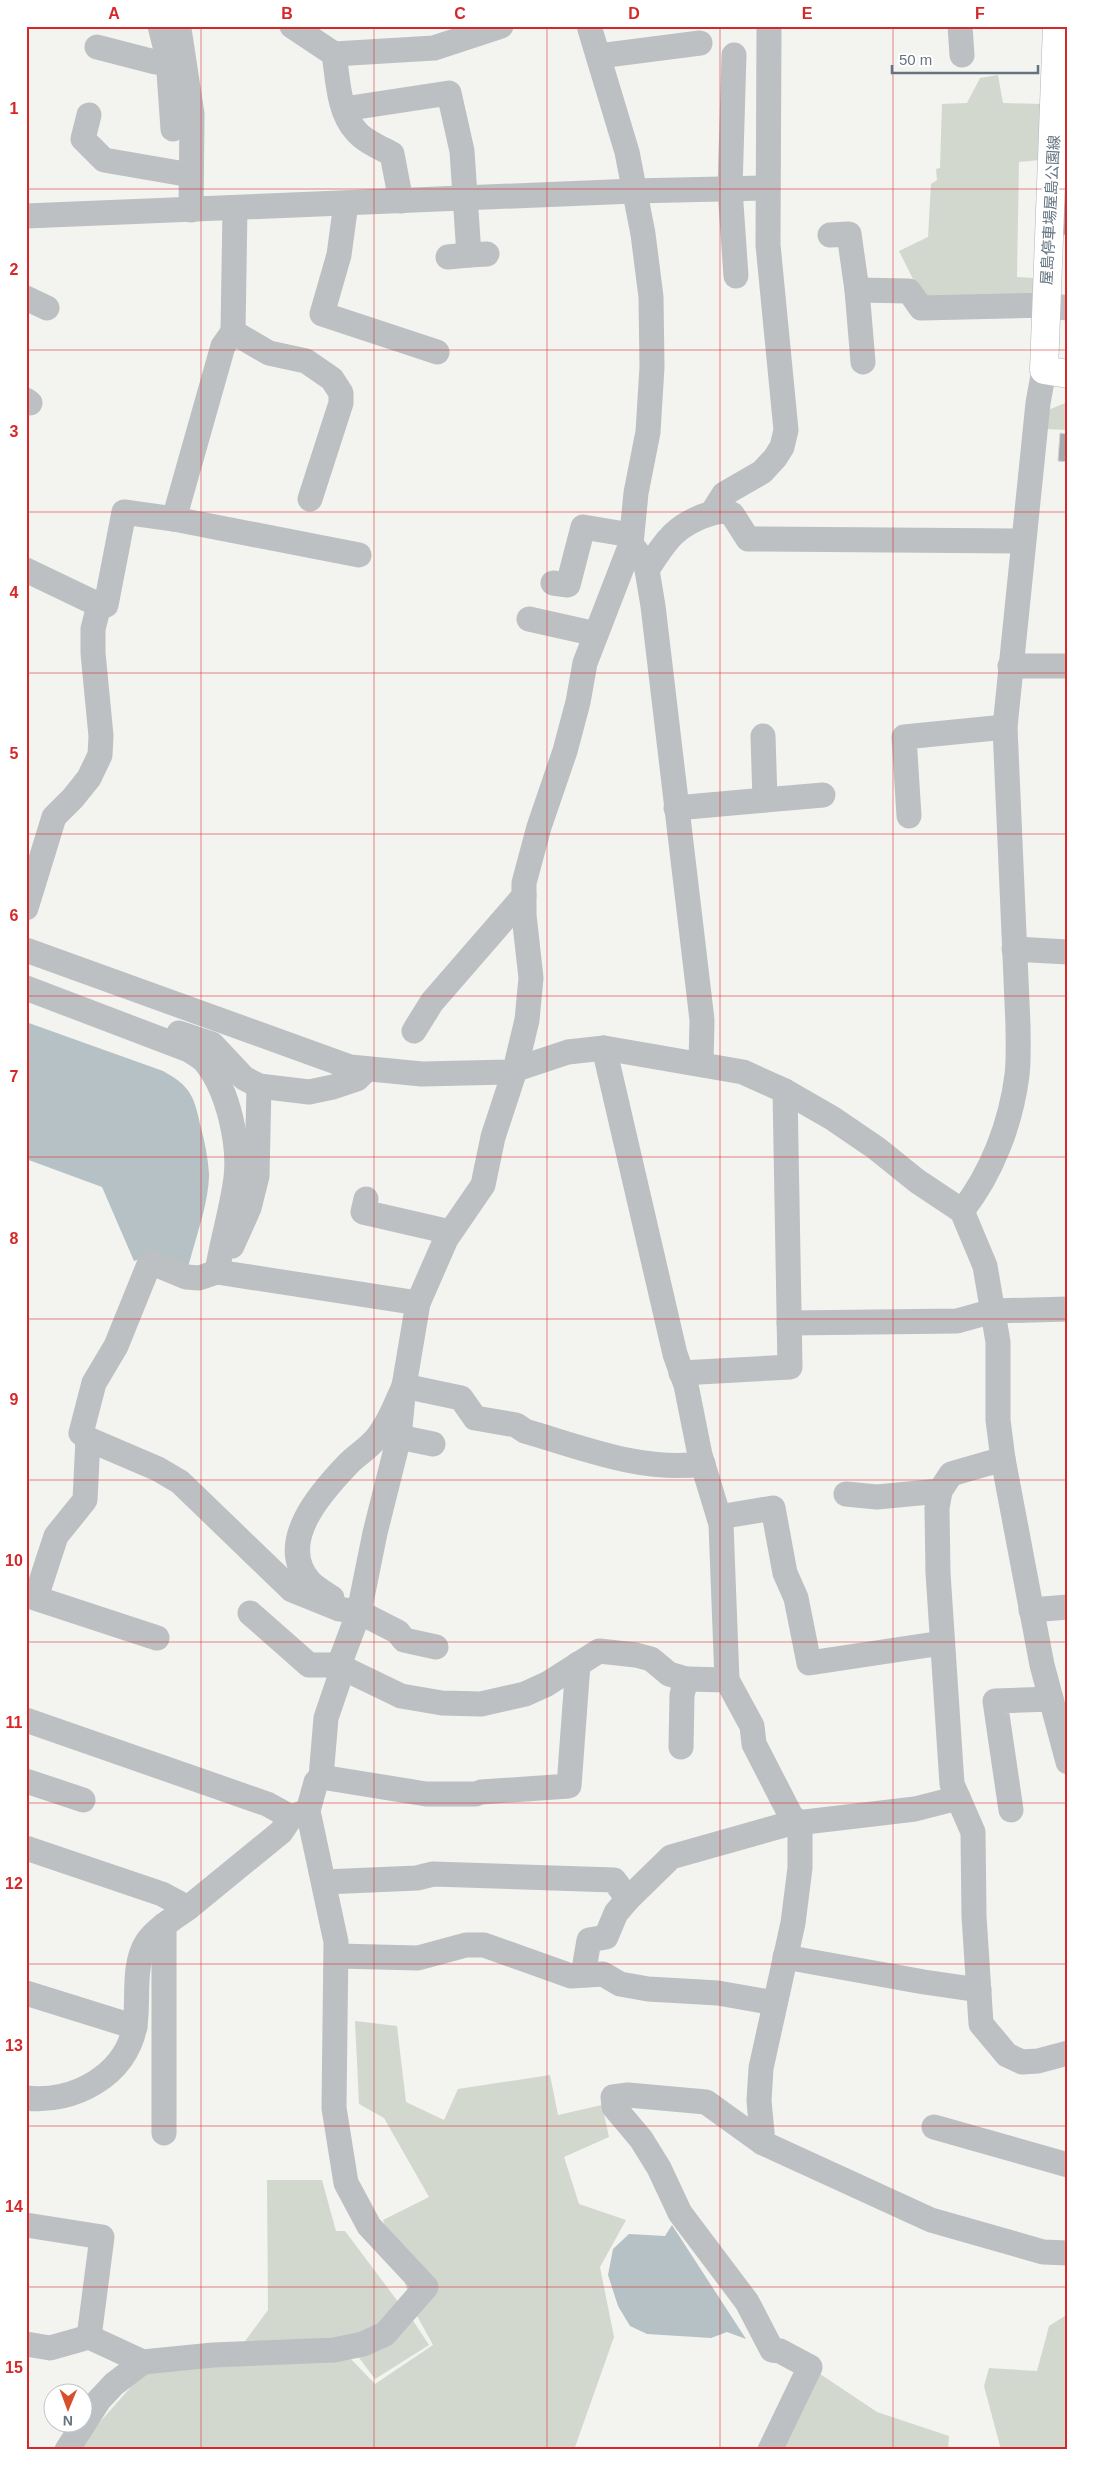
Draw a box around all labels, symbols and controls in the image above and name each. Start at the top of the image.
text: A [108,5,120,22]
text: B [281,5,293,22]
text: C [454,5,466,22]
text: D [628,5,640,22]
text: E [802,5,813,22]
text: F [975,5,985,22]
scale bar [892,42,1038,74]
text: 50 m [899,51,932,68]
text: 1 [10,100,19,117]
street label: 屋島停車場屋島公園線 [1038,135,1062,285]
text: 2 [10,261,19,278]
text: 3 [10,423,19,440]
text: 4 [10,584,19,601]
text: 5 [10,745,19,762]
text: 6 [10,907,19,924]
text: 7 [10,1068,19,1085]
text: 8 [10,1230,19,1247]
text: 9 [10,1391,19,1408]
text: 10 [5,1552,23,1569]
text: 11 [6,1714,23,1731]
text: 12 [5,1875,23,1892]
text: 13 [5,2037,23,2054]
text: 14 [5,2198,23,2215]
text: 15 [5,2359,23,2376]
north arrow [42,2384,92,2434]
text: N [63,2413,73,2429]

